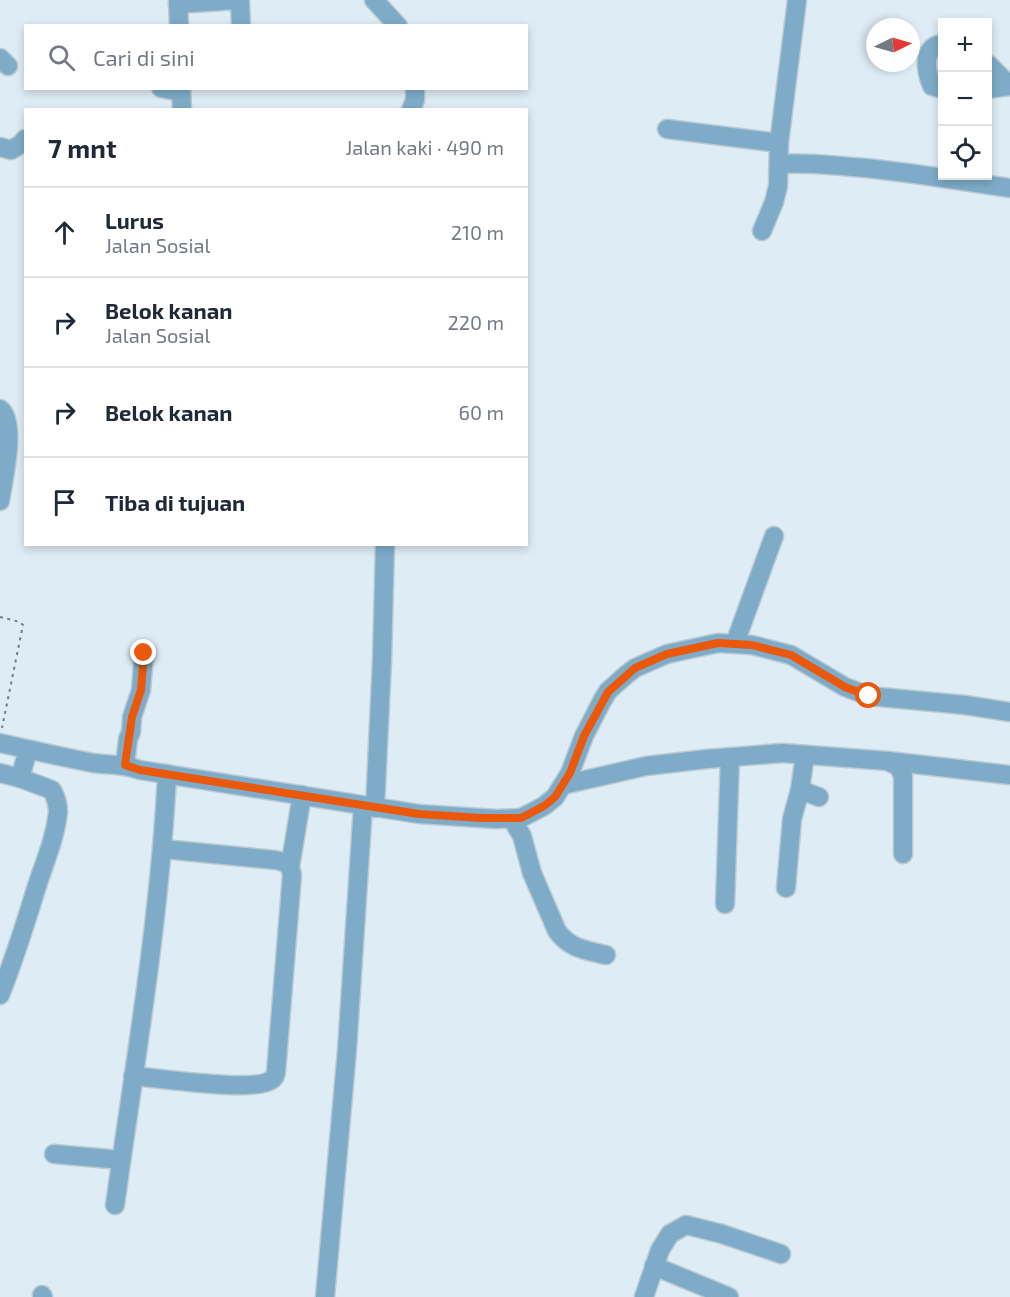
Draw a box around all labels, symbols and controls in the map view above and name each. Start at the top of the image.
north arrow [866,18,920,72]
map controls [938,18,992,180]
button: + [938,18,992,72]
search box [24,24,528,90]
icon: search [45,41,78,74]
text: Cari di sini [93,44,195,70]
button: − [938,72,992,126]
button: locate [938,126,992,180]
text: 7 mnt [48,132,117,163]
text: Jalan kaki · 490 m [346,135,504,159]
text: Lurus [105,207,164,233]
icon: ahead [48,216,81,249]
text: 210 m [451,220,504,244]
text: Jalan Sosial [105,233,210,257]
text: Belok kanan [105,297,232,323]
icon: right [48,306,81,339]
text: 220 m [447,310,504,334]
text: Jalan Sosial [105,323,210,347]
icon: right [48,396,81,429]
text: Belok kanan [105,399,232,425]
text: 60 m [459,400,504,424]
icon: arrive [48,486,81,519]
text: Tiba di tujuan [105,489,245,515]
route end [130,639,156,665]
route start [855,682,881,708]

